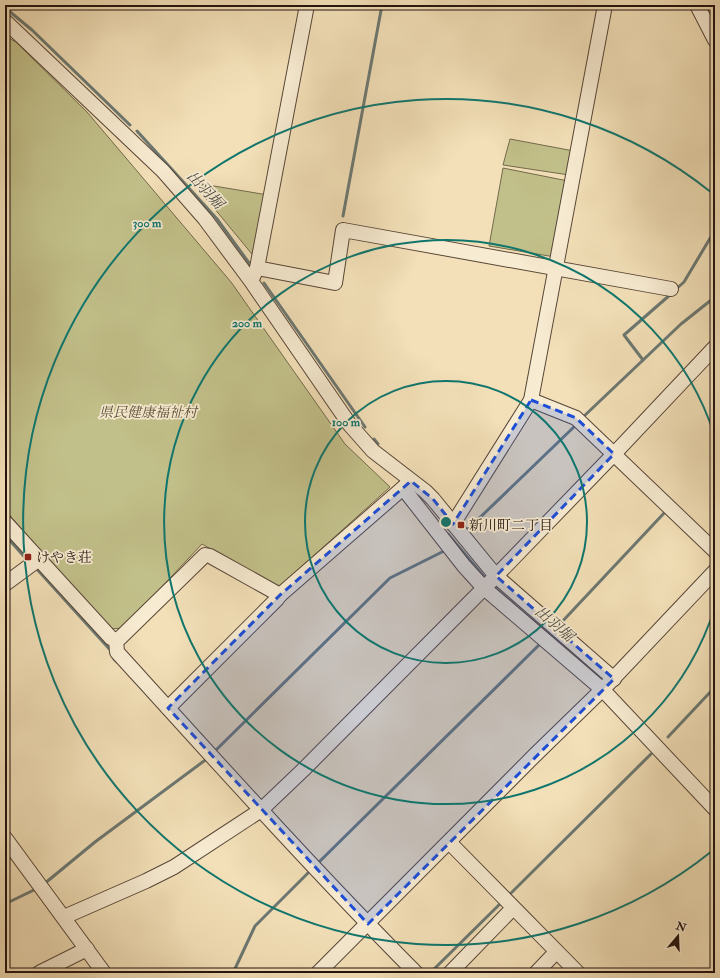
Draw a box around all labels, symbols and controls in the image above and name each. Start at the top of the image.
water label: 出羽堀 [183,167,229,215]
text: 300 m [133,216,162,231]
text: 200 m [232,316,263,331]
park label: 県民健康福祉村 [99,404,199,421]
text: 100 m [332,415,361,430]
centre of rings [439,515,453,529]
place label: 新川町二丁目 [469,517,553,534]
marker: 新川町二丁目 [456,520,466,530]
place label: けやき荘 [36,549,92,566]
marker: けやき荘 [23,552,33,562]
water label: 出羽堀 [531,602,579,648]
north arrow [658,916,698,956]
text: N [673,919,689,935]

